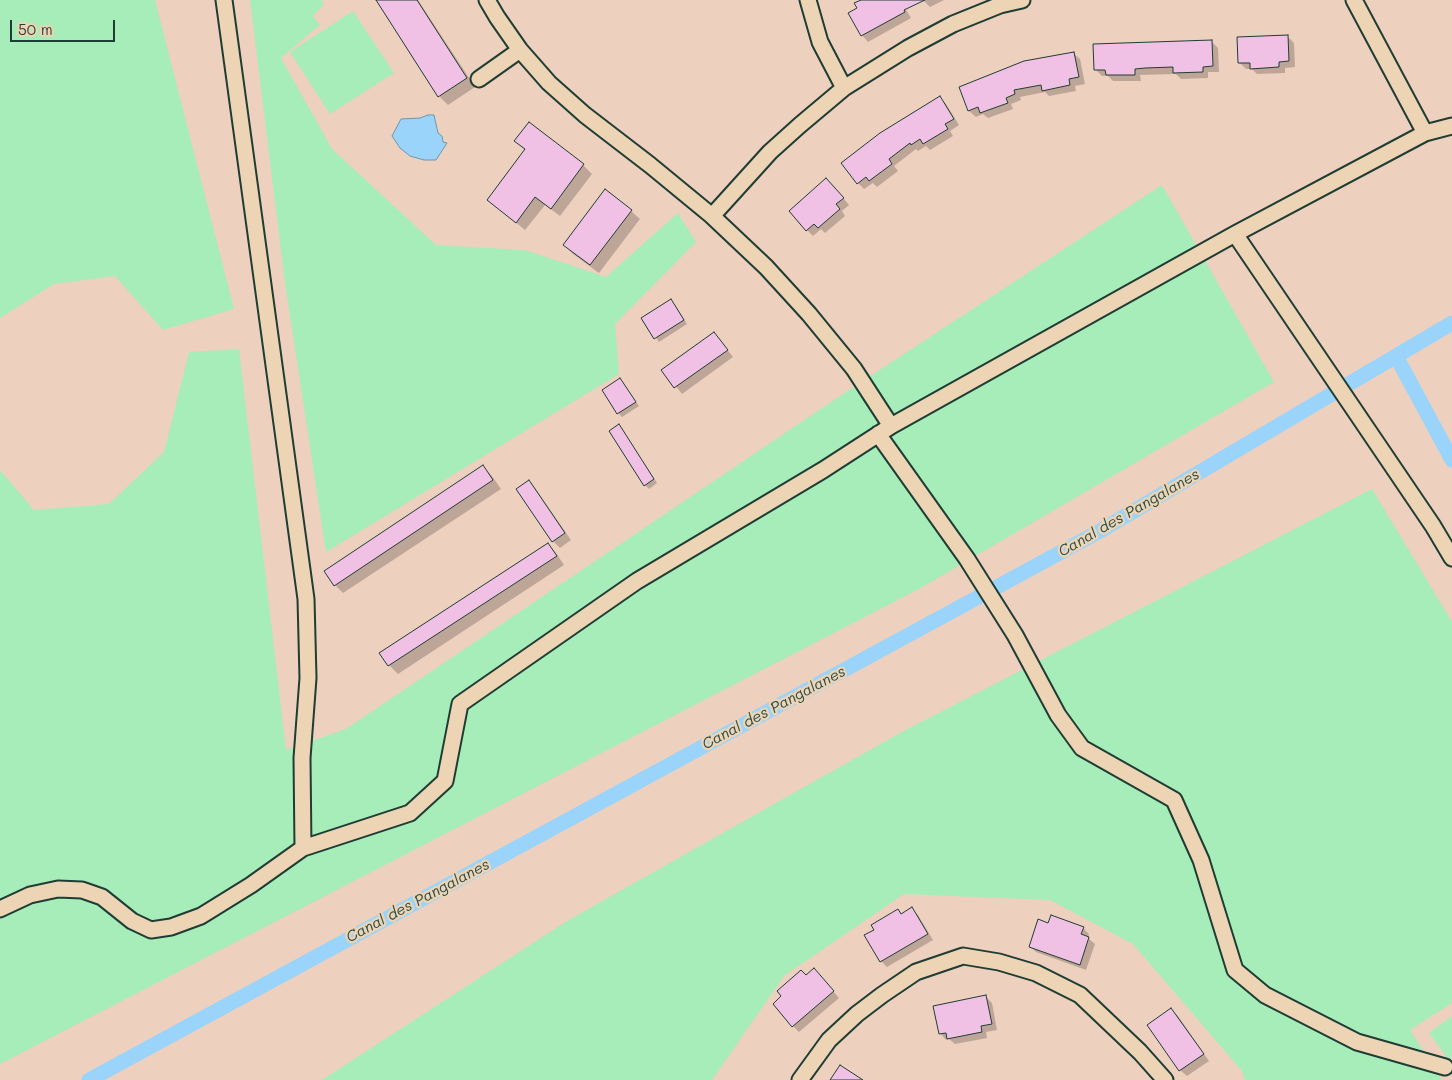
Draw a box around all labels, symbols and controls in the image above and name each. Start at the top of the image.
scale bar [12,10,118,42]
text: 50 m [18,19,53,39]
water label: Canal des Pangalanes [1055,465,1203,561]
water label: Canal des Pangalanes [699,662,849,754]
water label: Canal des Pangalanes [343,855,493,947]

